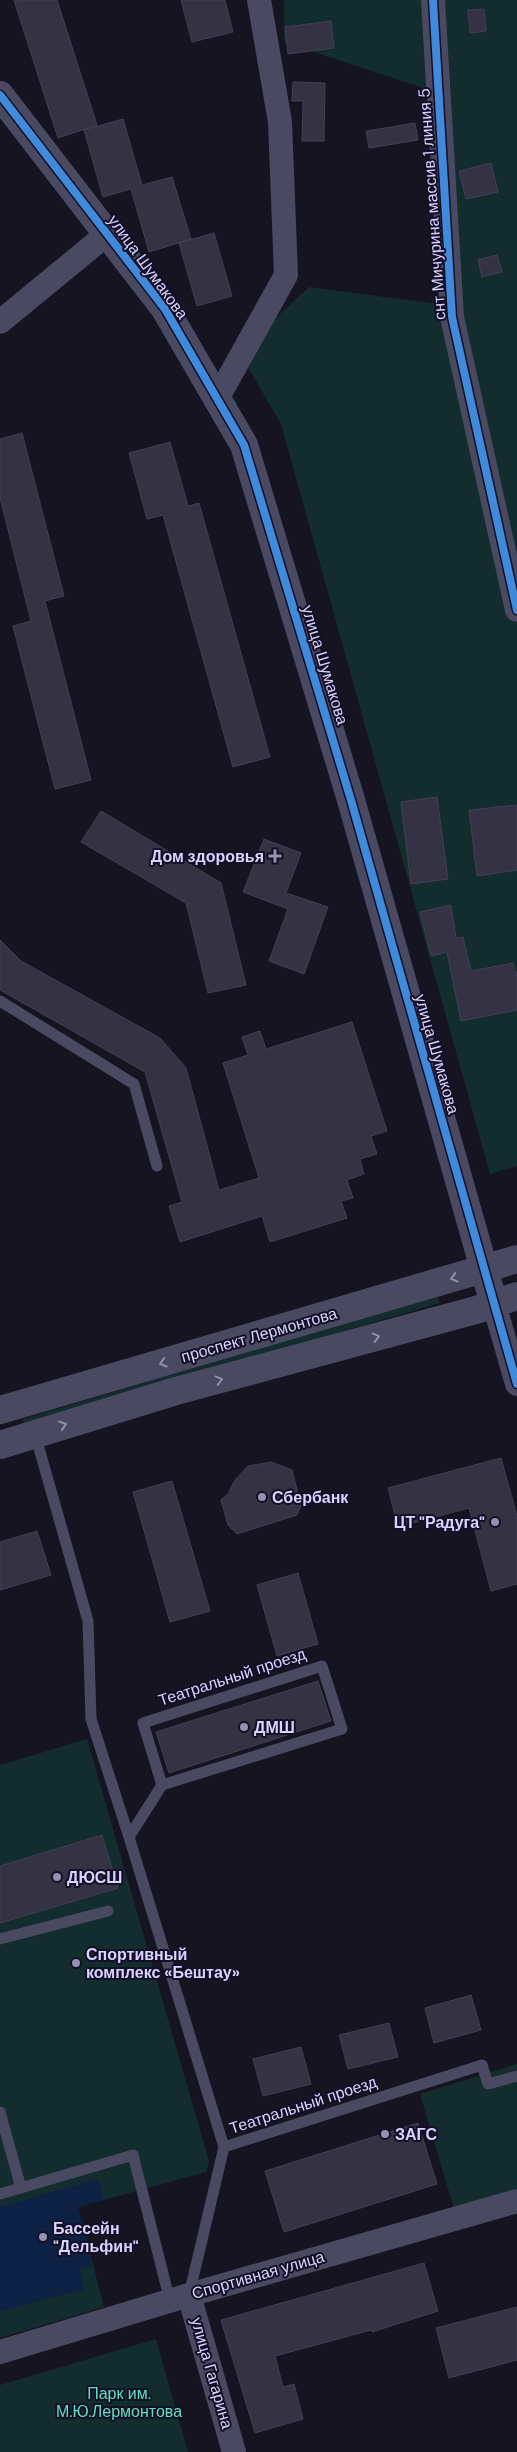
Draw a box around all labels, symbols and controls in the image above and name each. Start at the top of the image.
street label: снт Мичурина массив 1 линия 5 [413,87,451,321]
street label: улица Шумакова [103,211,193,323]
street label: улица Шумакова [297,603,353,727]
place label: Дом здоровья [151,846,264,867]
marker: Дом здоровья [268,849,282,863]
street label: улица Шумакова [410,992,464,1117]
one-way arrow [450,1273,458,1283]
street label: проспект Лермонтова [179,1303,339,1367]
one-way arrow [371,1333,380,1343]
one-way arrow [160,1357,168,1367]
one-way arrow [215,1375,224,1386]
one-way arrow [58,1421,67,1431]
place label: Сбербанк [272,1487,349,1508]
marker: Сбербанк [256,1491,268,1503]
place label: ЦТ "Радуга" [394,1512,485,1533]
marker: ЦТ "Радуга" [489,1516,501,1528]
street label: Театральный проезд [156,1643,309,1711]
place label: ДМШ [254,1717,295,1738]
marker: ДМШ [238,1721,250,1733]
place label: ДЮСШ [67,1867,122,1888]
marker: ДЮСШ [51,1871,63,1883]
place label: Спортивный комплекс «Бештау» [86,1944,240,1983]
marker: Спортивный комплекс «Бештау» [70,1957,82,1969]
street label: Театральный проезд [227,2071,380,2139]
place label: ЗАГС [395,2124,437,2145]
marker: ЗАГС [379,2128,391,2140]
place label: Бассейн "Дельфин" [53,2218,139,2257]
marker: Бассейн "Дельфин" [37,2231,49,2243]
street label: Спортивная улица [189,2246,327,2304]
street label: улица Гагарина [186,2315,238,2431]
park label: Парк им. М.Ю.Лермонтова [56,2383,182,2422]

